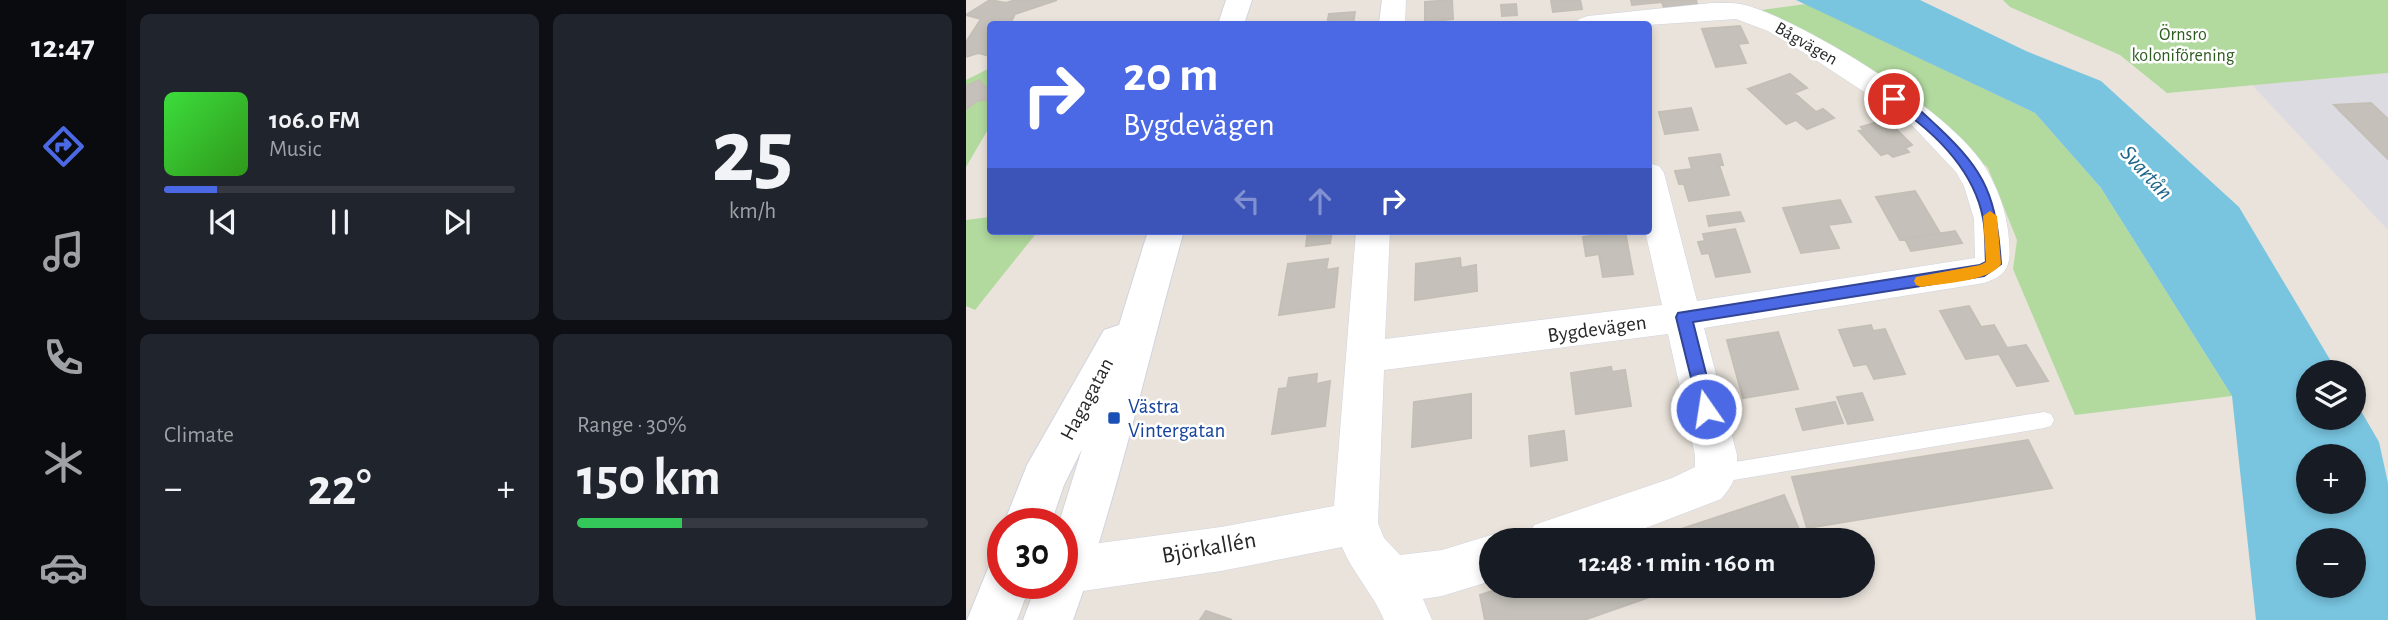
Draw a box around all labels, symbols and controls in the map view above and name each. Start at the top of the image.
street label: Bågvägen [1772,19,1840,69]
park label: Örnsro koloniförening [2131,24,2235,65]
text: 12:47 [31,31,95,63]
icon: right [1008,49,1099,140]
text: 20 m [1123,51,1219,100]
pin [1864,69,1924,129]
icon: arrive [1875,80,1913,118]
text: 106.0 FM [269,107,360,133]
text: 25 [711,107,794,198]
text: Bygdevägen [1123,109,1275,141]
icon: directions [39,122,88,171]
text: Music [269,138,321,161]
water label: Svartån [2116,141,2176,205]
icon: left [1228,182,1266,220]
icon: ahead [1301,182,1339,220]
icon: right [1374,182,1412,220]
text: km/h [729,200,776,223]
icon: previous [204,203,242,241]
icon: pause [321,203,359,241]
icon: next [438,203,476,241]
icon: music [39,227,88,276]
street label: Bygdevägen [1546,312,1648,346]
icon: phone [39,333,88,382]
street label: Hagagatan [1057,354,1117,444]
map controls [2296,360,2366,598]
button: layers [2296,360,2366,430]
position arrow [1669,372,1743,446]
place label: Västra Vintergatan [1128,396,1225,441]
marker: Västra Vintergatan [1106,410,1122,426]
text: Range · 30% [577,414,687,437]
text: Climate [164,424,234,447]
icon: climate [39,438,88,487]
button: + [2296,444,2366,514]
text: 150 km [577,452,721,504]
text: 22° [307,462,372,514]
text: − [164,470,182,508]
text: + [497,470,515,508]
speed limit sign: 30 [987,508,1078,599]
street label: Björkallén [1160,528,1258,568]
button: − [2296,528,2366,598]
icon: car [39,543,88,592]
text: 12:48 · 1 min · 160 m [1579,550,1775,576]

